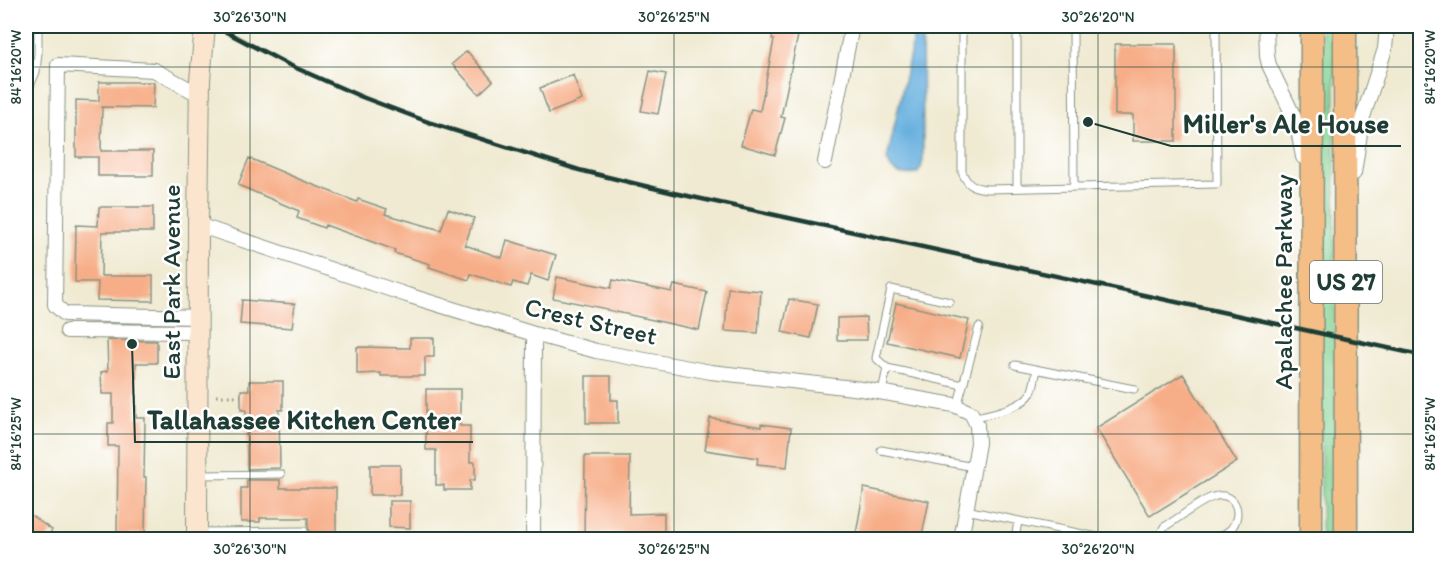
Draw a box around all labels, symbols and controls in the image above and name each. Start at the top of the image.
text: 30°26'30"N [213,8,287,26]
text: 30°26'25"N [638,8,710,26]
text: 30°26'20"N [1061,8,1135,26]
text: 84°16'20"W [7,29,25,104]
text: 84°16'20"W [1421,29,1439,104]
callout: Miller's Ale House [1171,101,1401,146]
text: Miller's Ale House [1183,107,1389,140]
street label: Apalachee Parkway [1267,174,1299,390]
street label: East Park Avenue [155,185,187,379]
road number: US 27 [1310,261,1382,303]
street label: Crest Street [522,290,661,352]
text: 84°16'25"W [7,397,25,471]
callout: Tallahassee Kitchen Center [135,397,473,442]
text: 84°16'25"W [1421,397,1439,471]
text: Tallahassee Kitchen Center [146,403,462,436]
text: 30°26'30"N [213,540,287,558]
text: 30°26'25"N [638,540,710,558]
text: 30°26'20"N [1061,540,1135,558]

